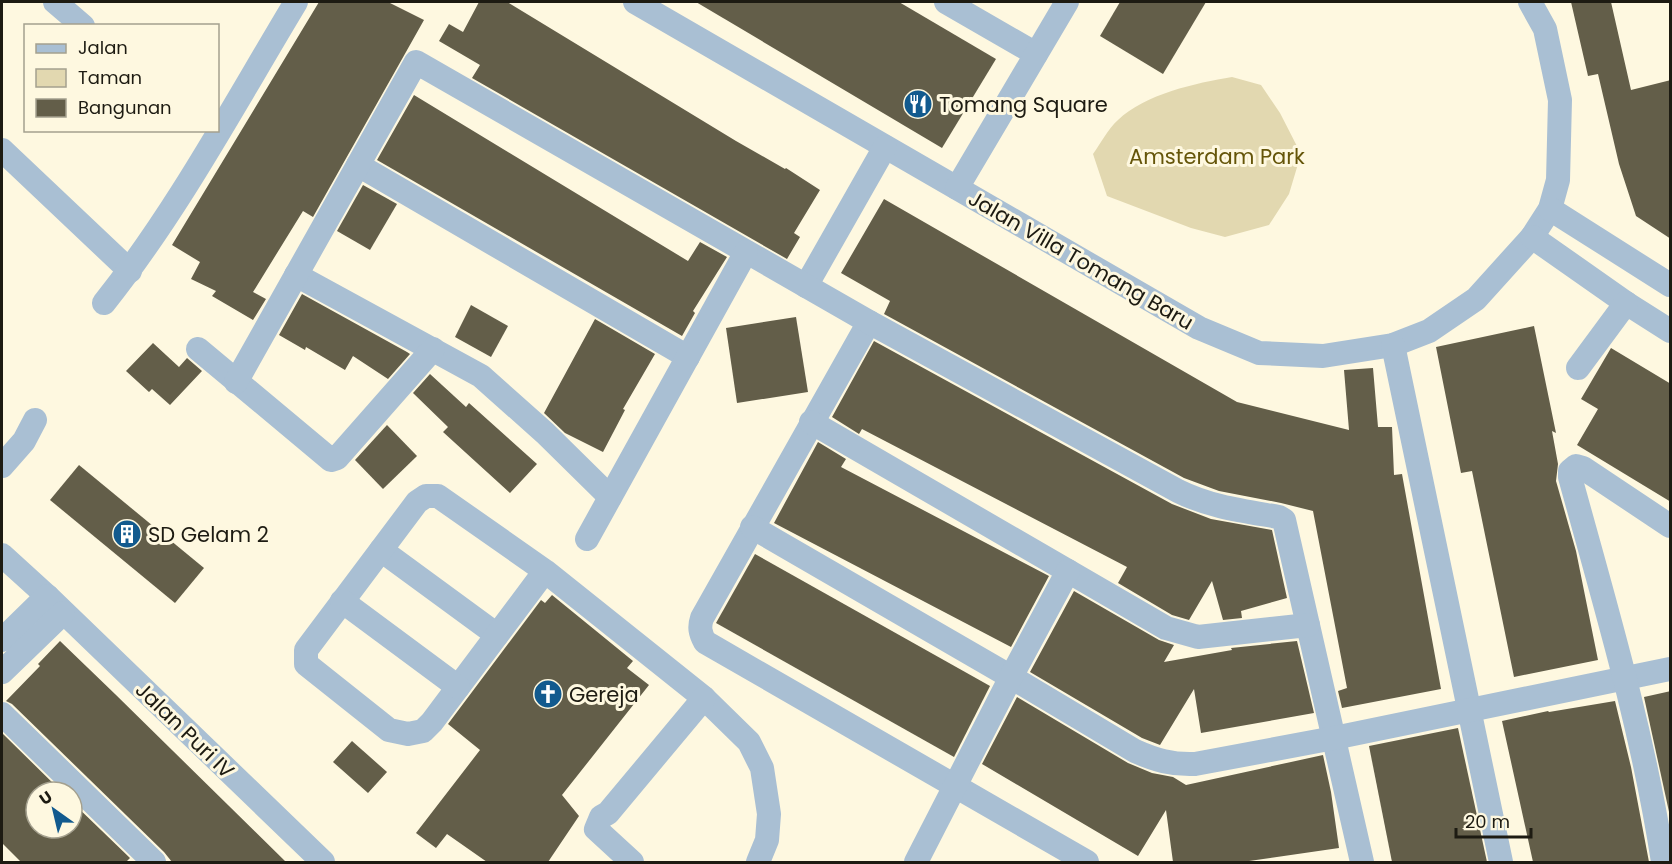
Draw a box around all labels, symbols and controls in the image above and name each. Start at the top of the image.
legend [24,24,219,132]
text: Jalan [78,35,128,60]
text: Taman [78,65,142,90]
restaurant icon: Tomang Square [902,88,934,120]
place label: Tomang Square [939,90,1108,119]
text: Bangunan [78,95,172,120]
park label: Amsterdam Park [1129,142,1305,171]
street label: Jalan Villa Tomang Baru [963,184,1199,336]
building icon: SD Gelam 2 [111,518,143,550]
place label: SD Gelam 2 [148,520,269,549]
street label: Jalan Puri IV [129,675,241,785]
church icon: Gereja [532,678,564,710]
place label: Gereja [569,680,639,709]
north arrow [24,780,84,840]
text: U [35,785,57,811]
scale bar [1456,801,1531,839]
text: 20 m [1465,809,1510,834]

